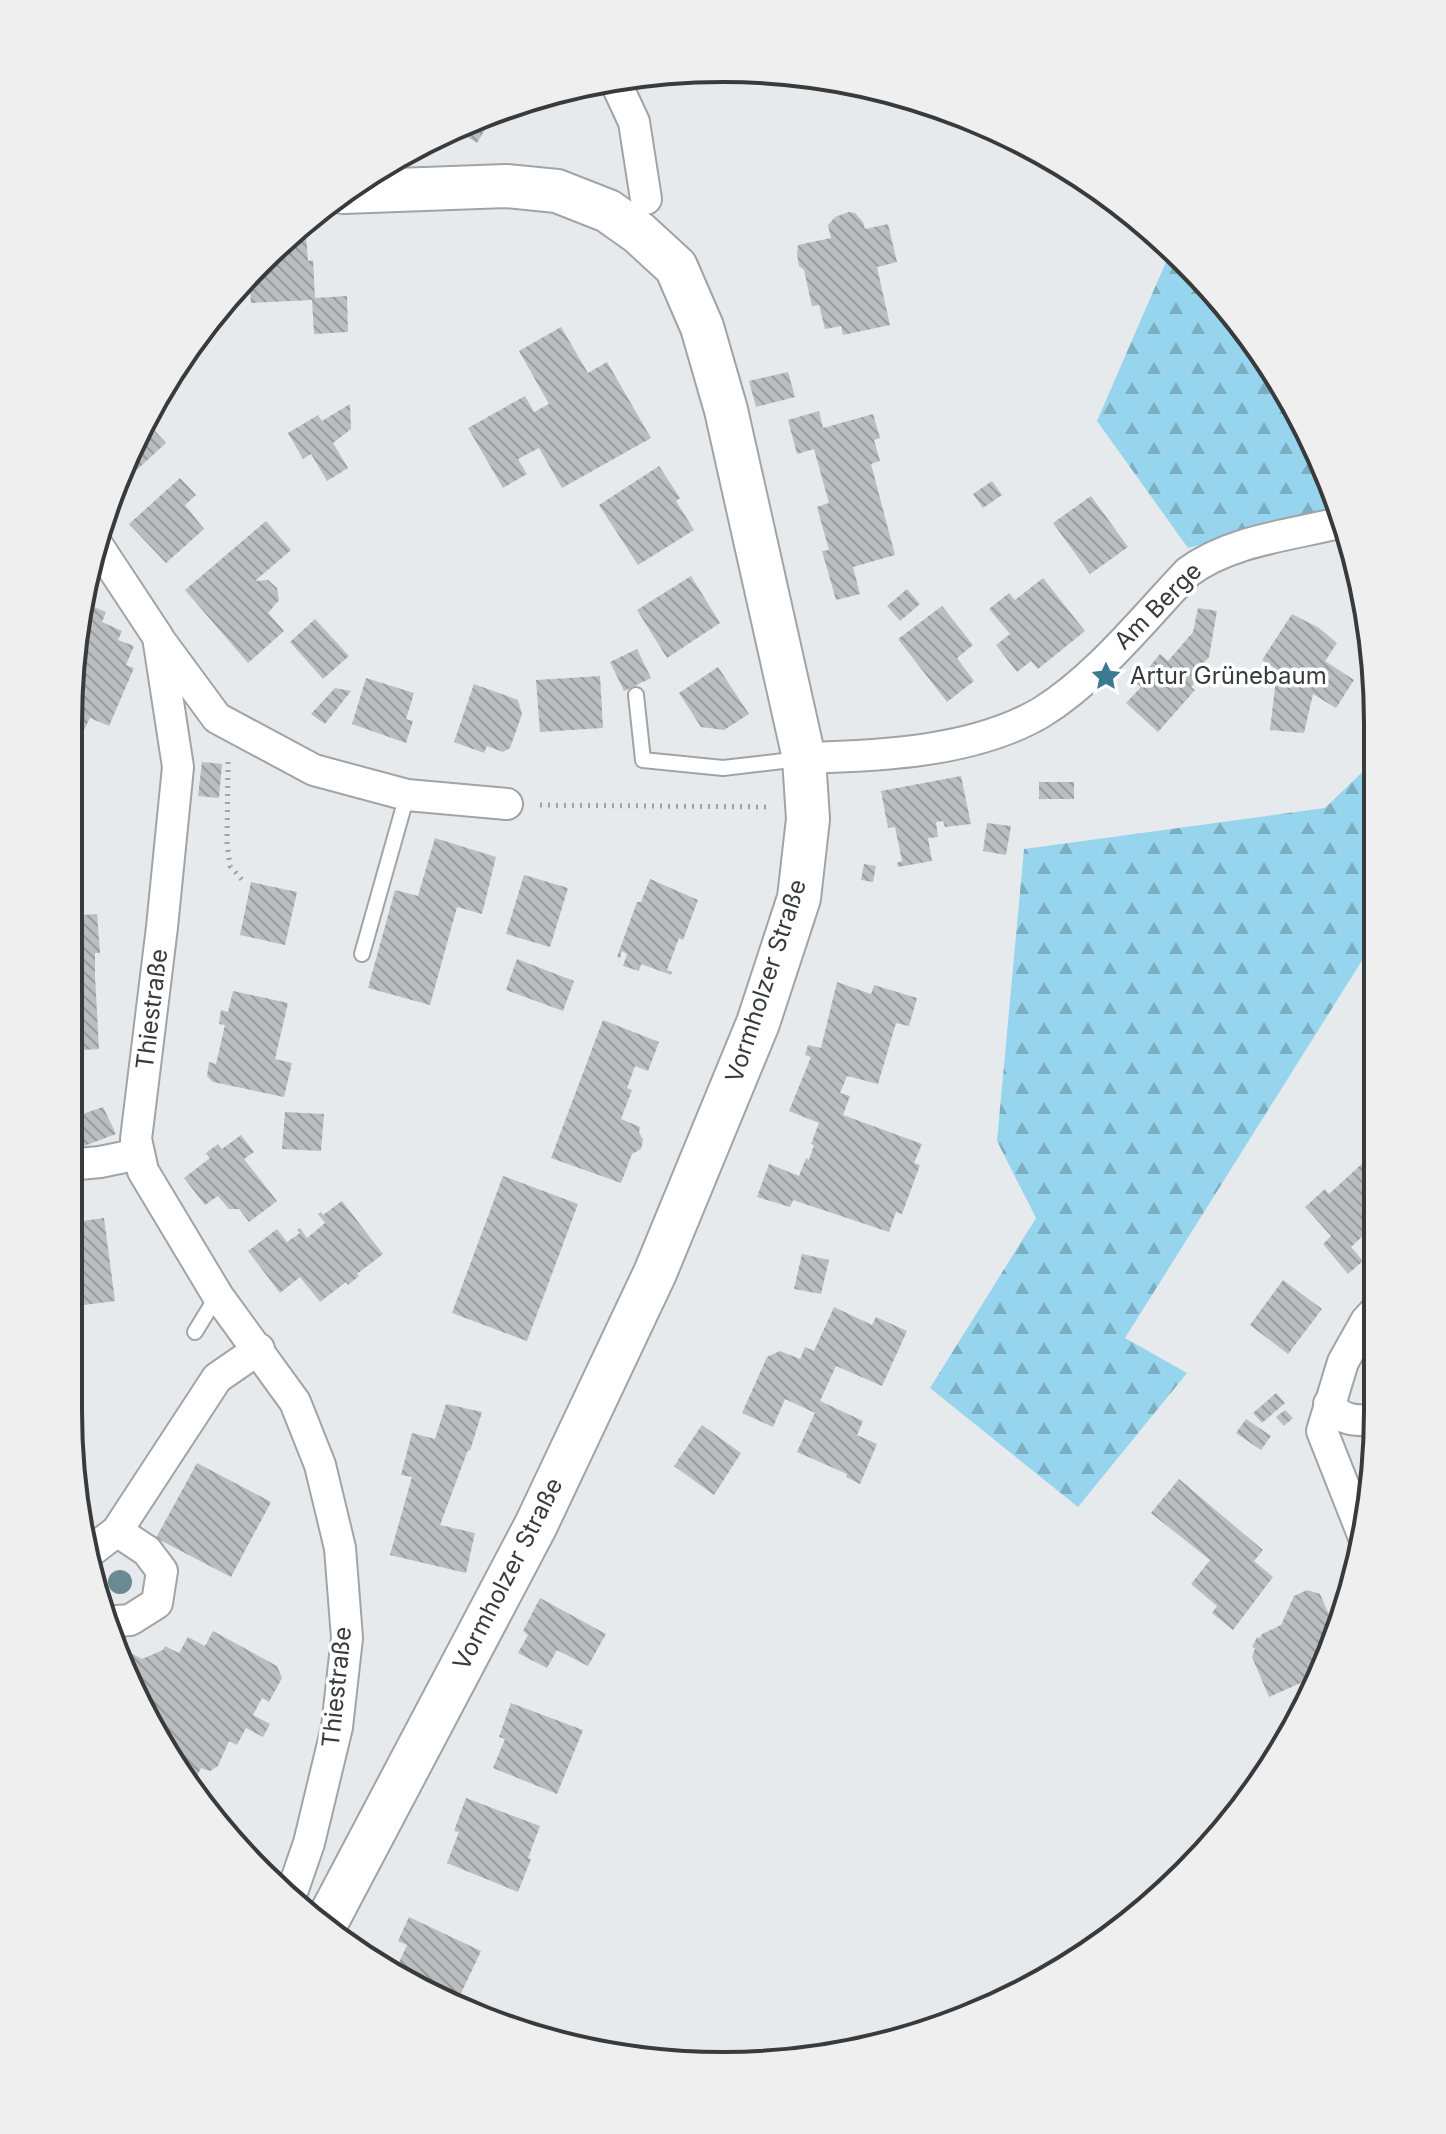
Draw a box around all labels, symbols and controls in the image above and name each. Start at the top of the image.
street label: Am Berge [1108,556,1207,655]
place icon: Artur Grünebaum [1089,659,1123,693]
place label: Artur Grünebaum [1130,661,1327,690]
street label: Vormholzer Straße [719,876,812,1086]
street label: Thiestraße [130,947,173,1071]
street label: Vormholzer Straße [447,1473,569,1675]
street label: Thiestraße [316,1625,357,1749]

